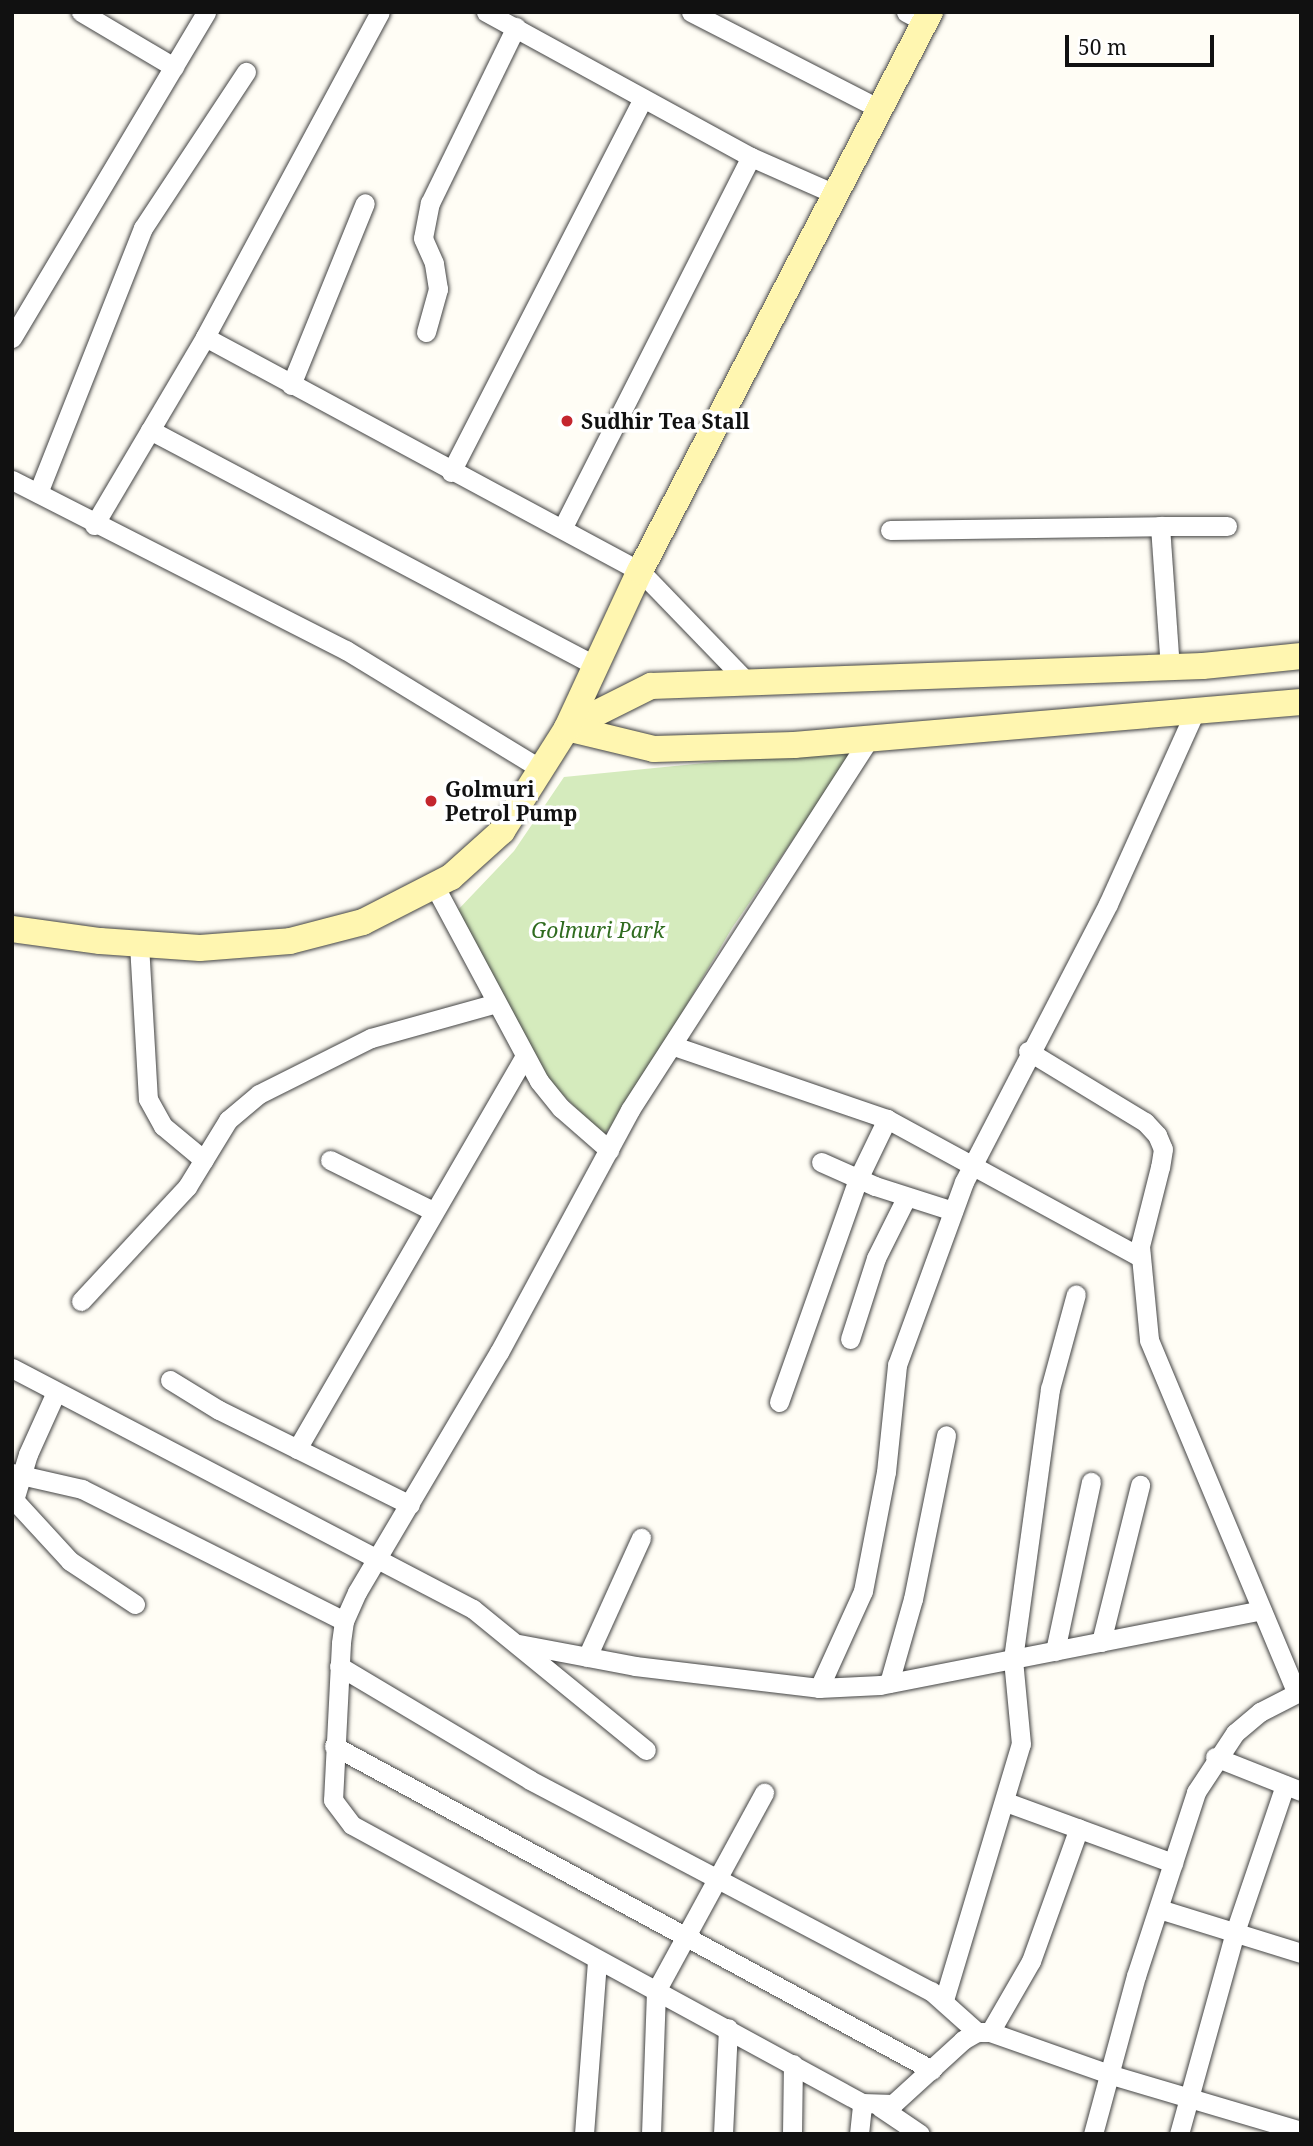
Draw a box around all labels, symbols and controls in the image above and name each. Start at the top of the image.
scale bar [1068,21,1217,65]
text: 50 m [1078,33,1127,61]
place label: Sudhir Tea Stall [581,408,750,434]
marker: Sudhir Tea Stall [559,413,575,429]
place label: Golmuri Petrol Pump [445,776,577,826]
marker: Golmuri Petrol Pump [423,793,439,809]
park label: Golmuri Park [531,917,665,943]

